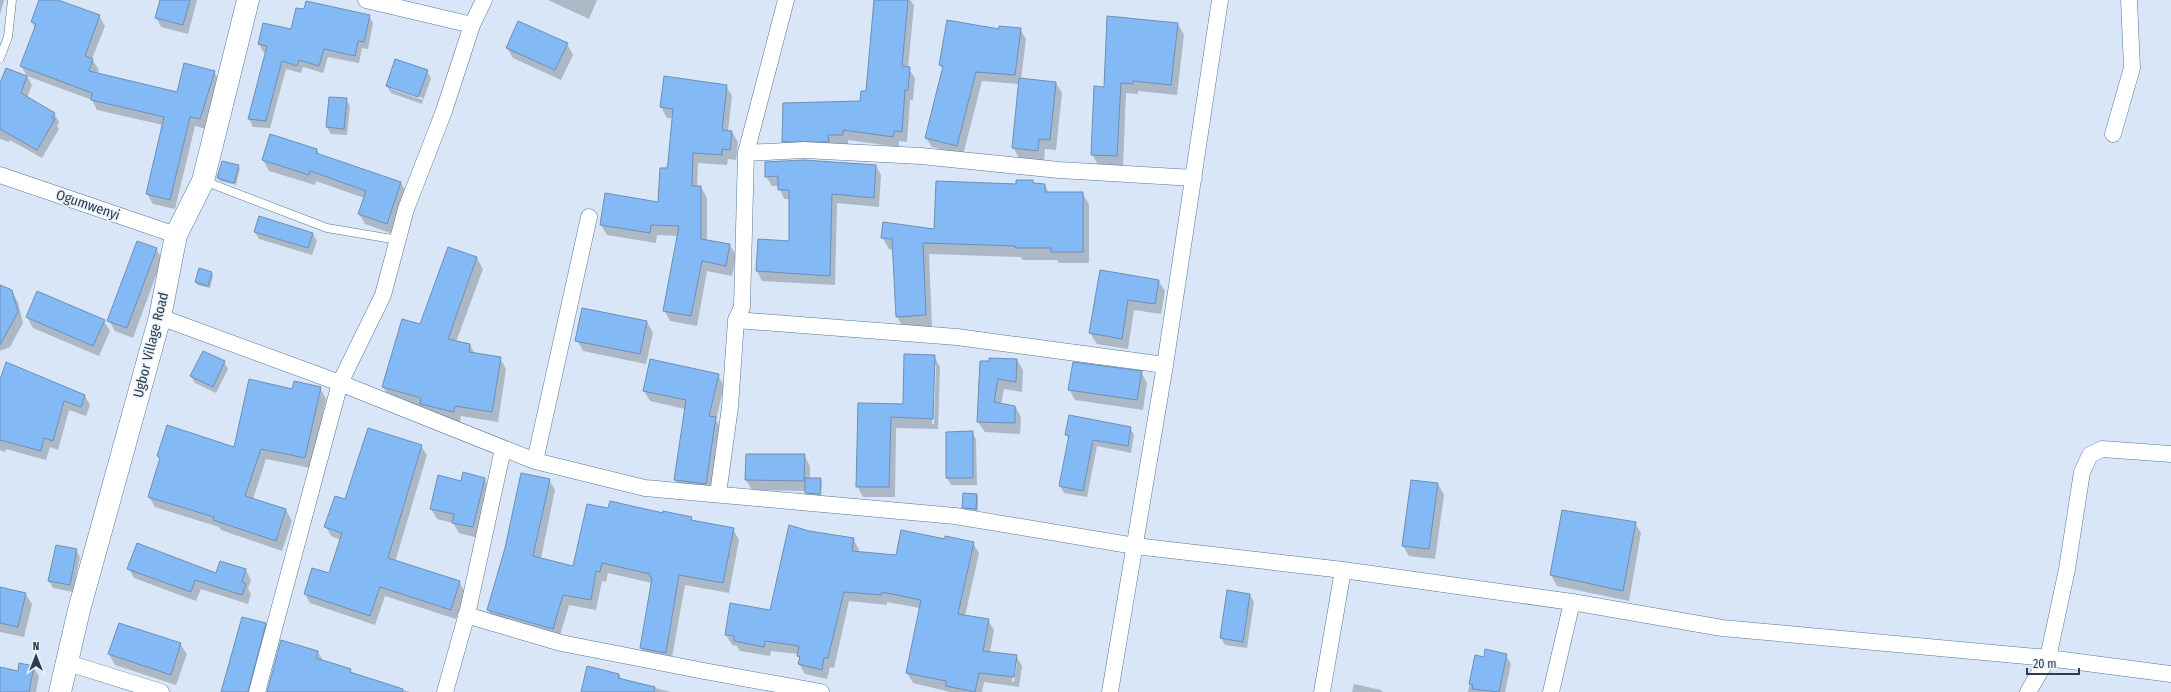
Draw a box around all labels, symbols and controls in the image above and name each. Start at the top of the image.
street label: Ogumwenyi [54,186,122,224]
street label: Ugbor Village Road [130,291,172,399]
north arrow [16,636,56,676]
text: N [33,640,39,653]
scale bar [2027,650,2079,676]
text: 20 m [2033,657,2057,671]

